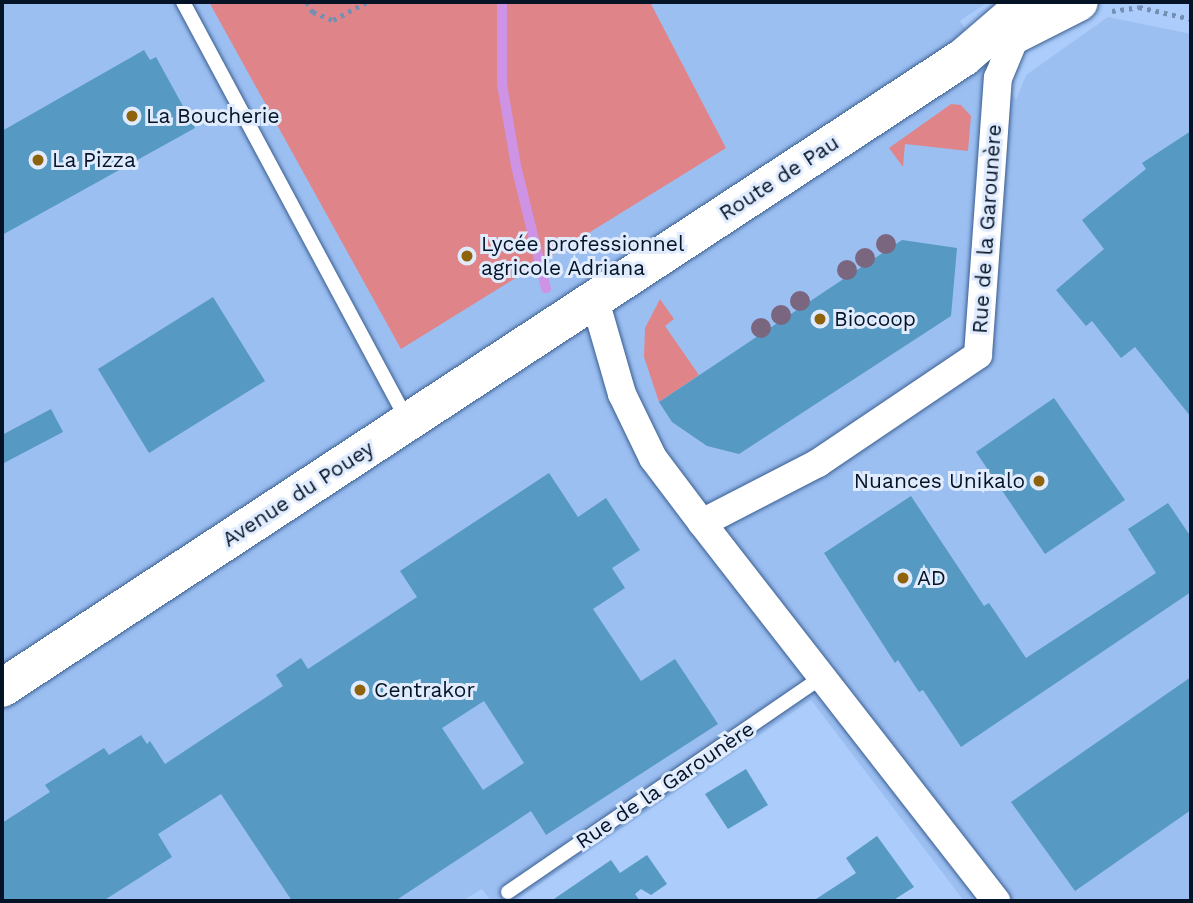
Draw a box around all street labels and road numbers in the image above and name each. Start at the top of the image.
street label: Rue de la Garounère [967,123,1007,335]
street label: Route de Pau [715,130,843,226]
street label: Avenue du Pouey [218,436,378,552]
street label: Rue de la Garounère [571,716,759,854]

